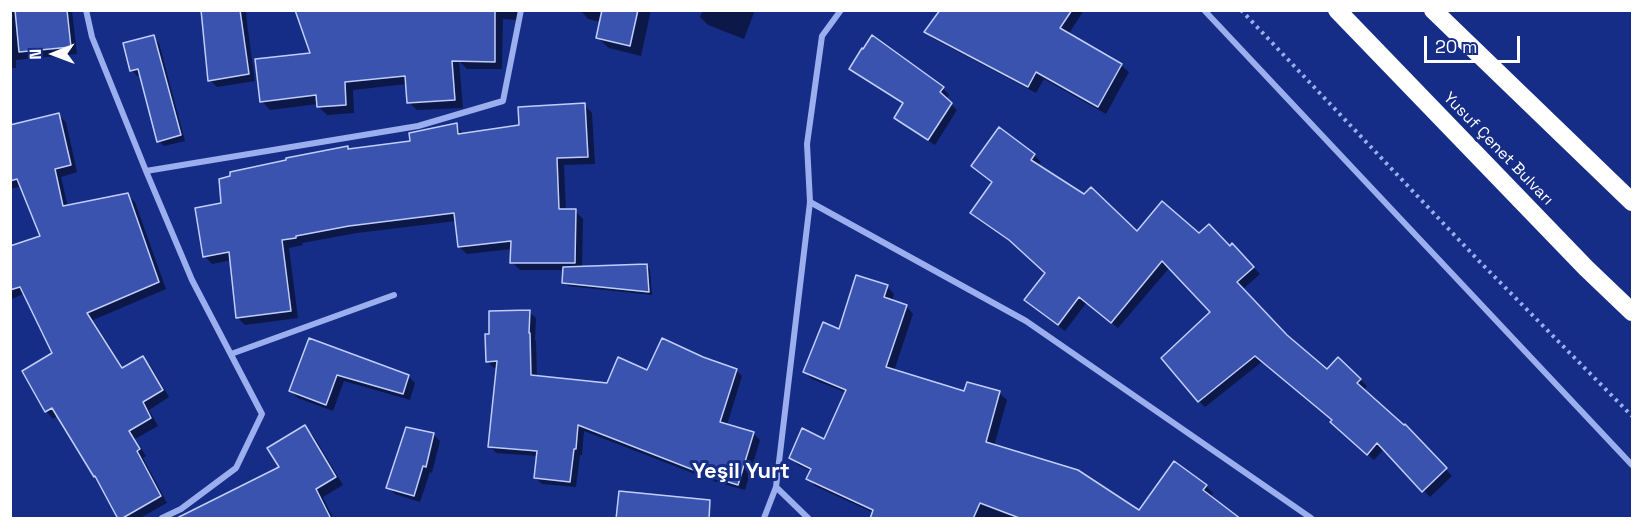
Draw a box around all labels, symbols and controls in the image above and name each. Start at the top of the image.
north arrow [24,24,84,84]
scale bar [1427,24,1523,62]
text: 20 m [1435,35,1478,58]
text: N [25,49,46,60]
street label: Yusuf Çenet Bulvarı [1439,88,1557,210]
district label: Yeşil Yurt [692,459,790,485]

